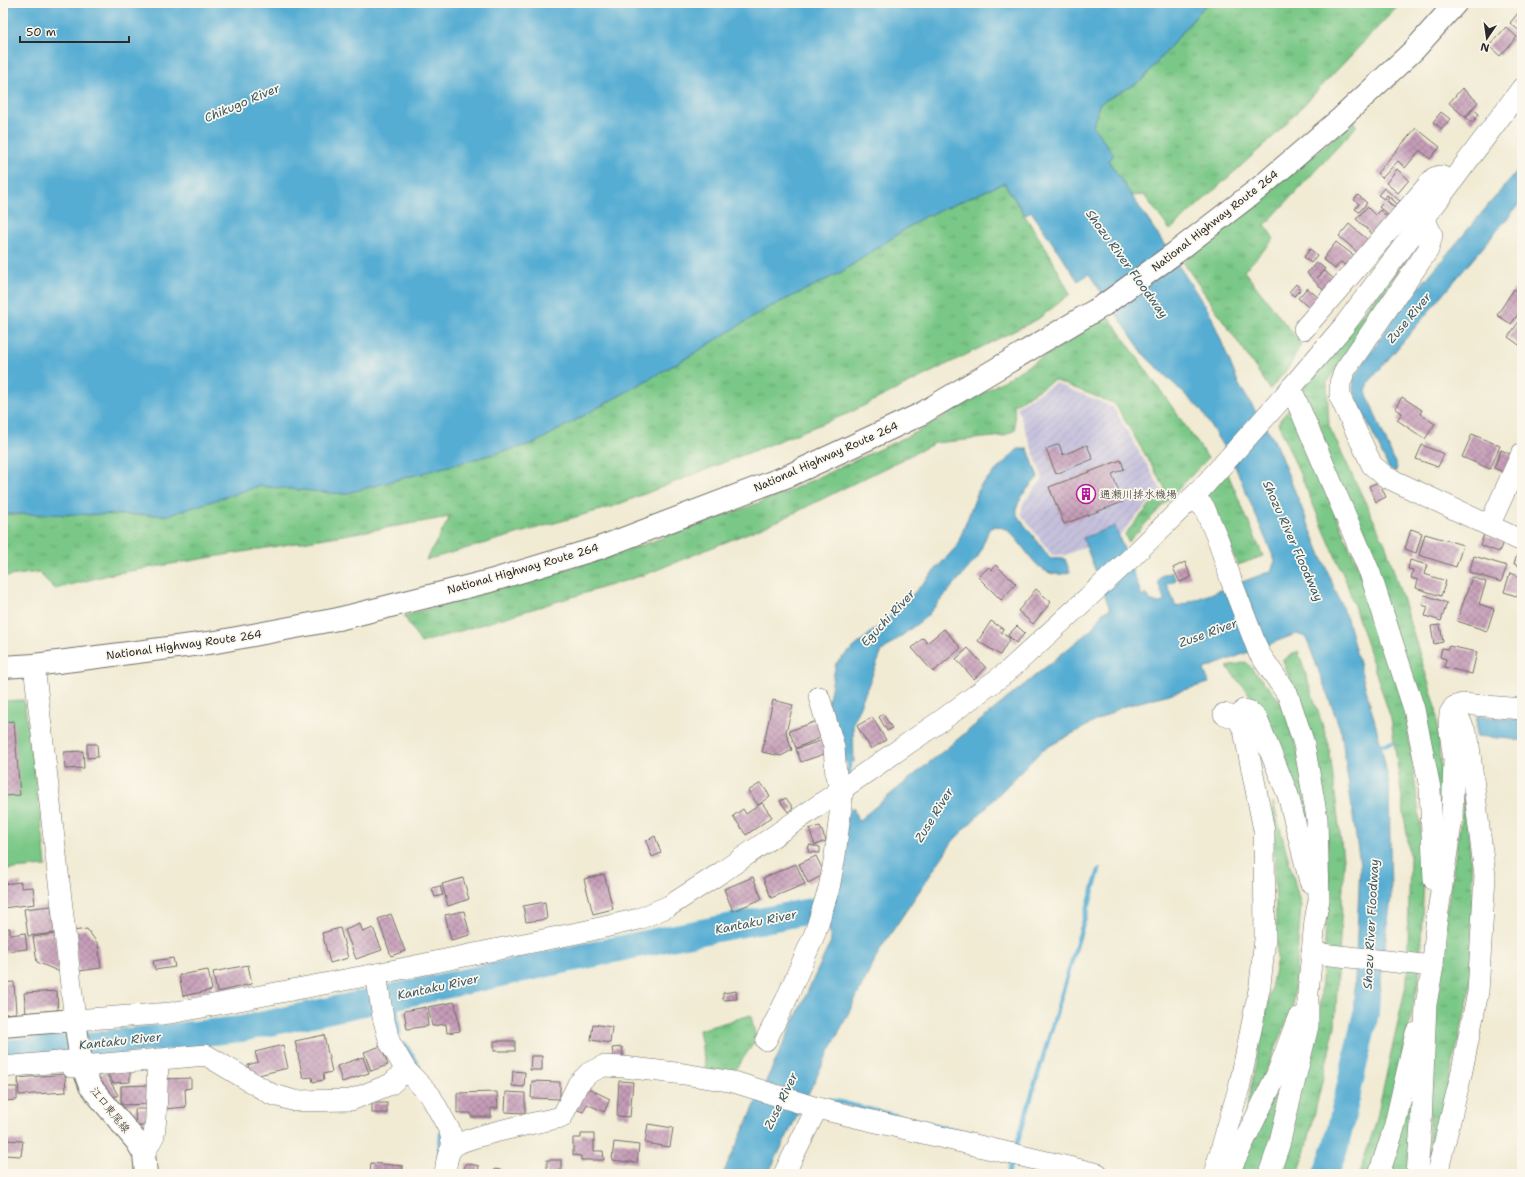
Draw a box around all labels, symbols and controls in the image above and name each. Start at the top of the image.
scale bar [20,18,129,44]
north arrow [1467,18,1507,58]
text: 50 m [26,24,56,40]
text: N [1479,39,1491,56]
water label: Chikugo River [202,80,283,126]
street label: National Highway Route 264 [1149,167,1282,275]
water label: Shozu River Floodway [1082,206,1172,322]
water label: Zuse River [1383,289,1435,347]
street label: National Highway Route 264 [751,418,901,496]
water label: Shozu River Floodway [1259,478,1327,604]
building icon: 通瀬川排水機場 [1075,483,1097,505]
place label: 通瀬川排水機場 [1100,487,1177,502]
street label: National Highway Route 264 [445,540,601,598]
water label: Eguchi River [857,586,919,650]
water label: Zuse River [1176,615,1240,651]
street label: National Highway Route 264 [105,627,263,663]
water label: Zuse River [911,784,957,845]
water label: Shozu River Floodway [1360,858,1382,990]
water label: Kantaku River [714,906,799,938]
water label: Kantaku River [396,970,480,1003]
water label: Kantaku River [78,1029,162,1053]
water label: Zuse River [760,1070,802,1132]
street label: 江口東尾線 [87,1084,133,1136]

